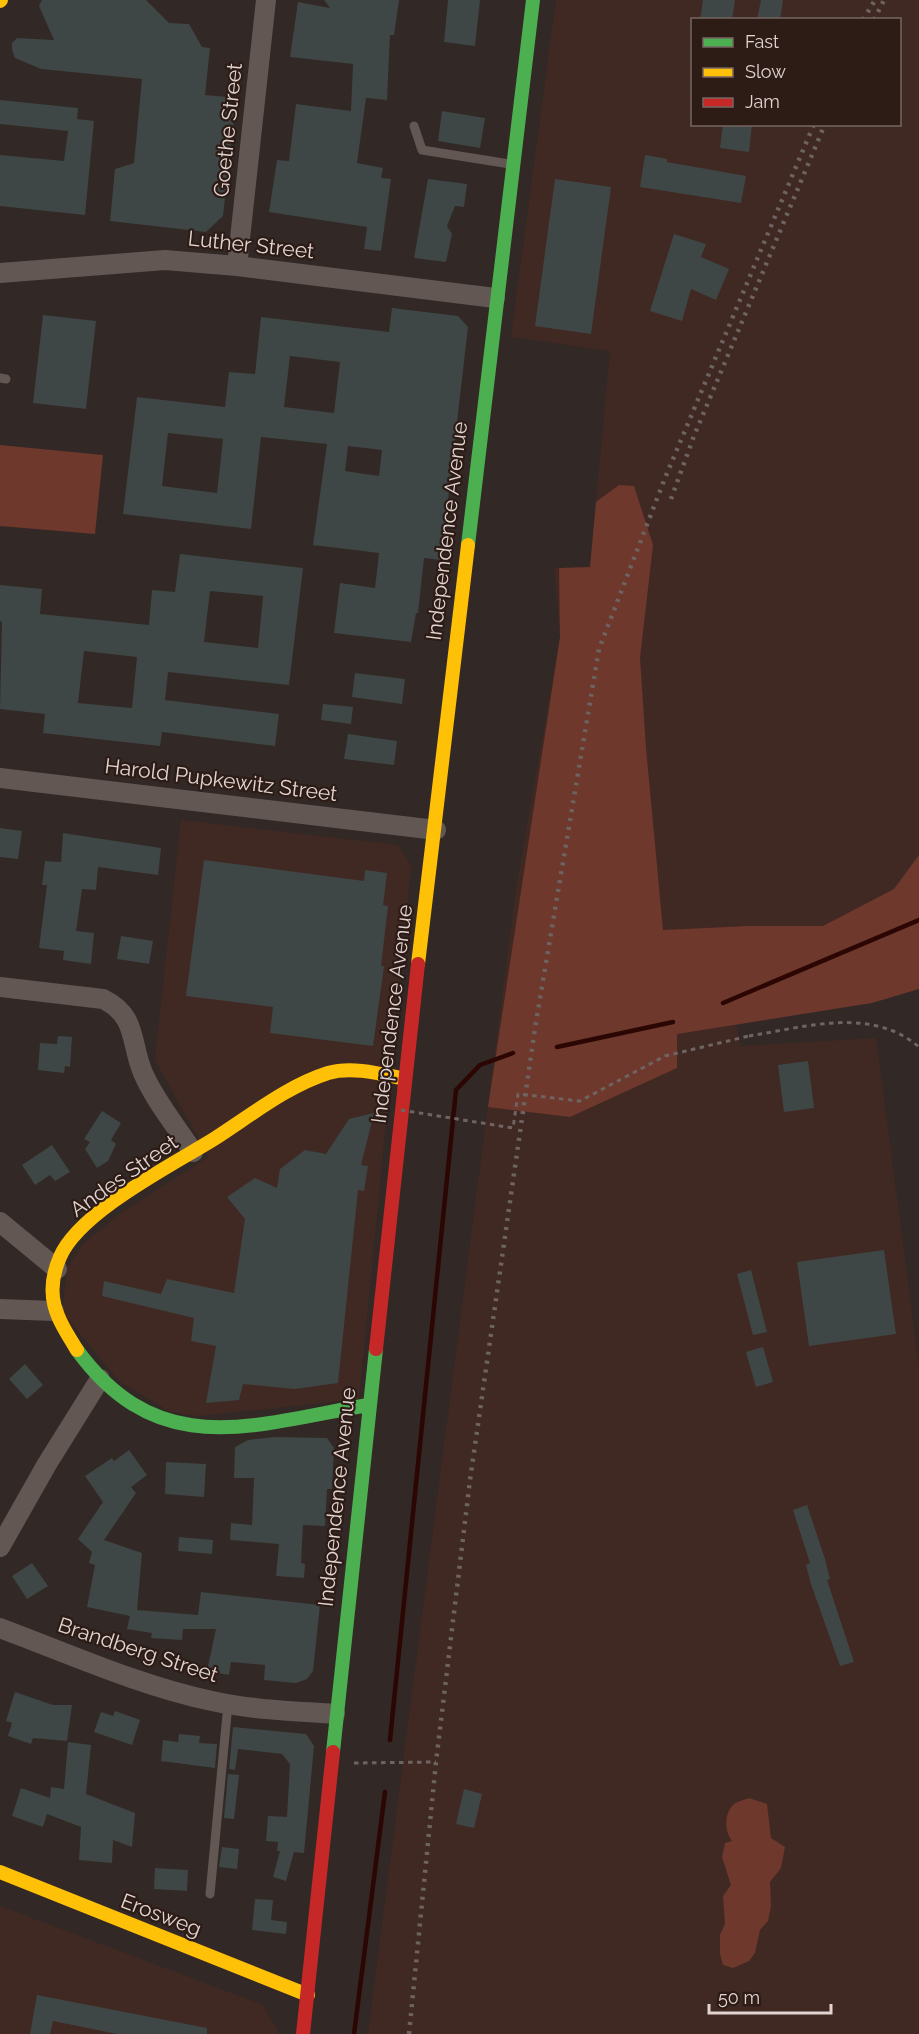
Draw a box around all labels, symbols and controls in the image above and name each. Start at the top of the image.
legend [691,18,901,126]
text: Fast [745,31,779,52]
text: Slow [745,61,786,82]
street label: Goethe Street [208,62,247,198]
text: Jam [745,91,780,112]
street label: Luther Street [187,225,315,264]
street label: Independence Avenue [421,420,472,642]
street label: Harold Pupkewitz Street [103,753,339,806]
street label: Independence Avenue [366,903,417,1125]
street label: Andes Street [65,1129,182,1222]
street label: Independence Avenue [313,1386,360,1608]
street label: Brandberg Street [55,1612,221,1687]
street label: Erosweg [117,1888,205,1941]
scale bar [709,1977,830,2015]
text: 50 m [718,1987,760,2008]

